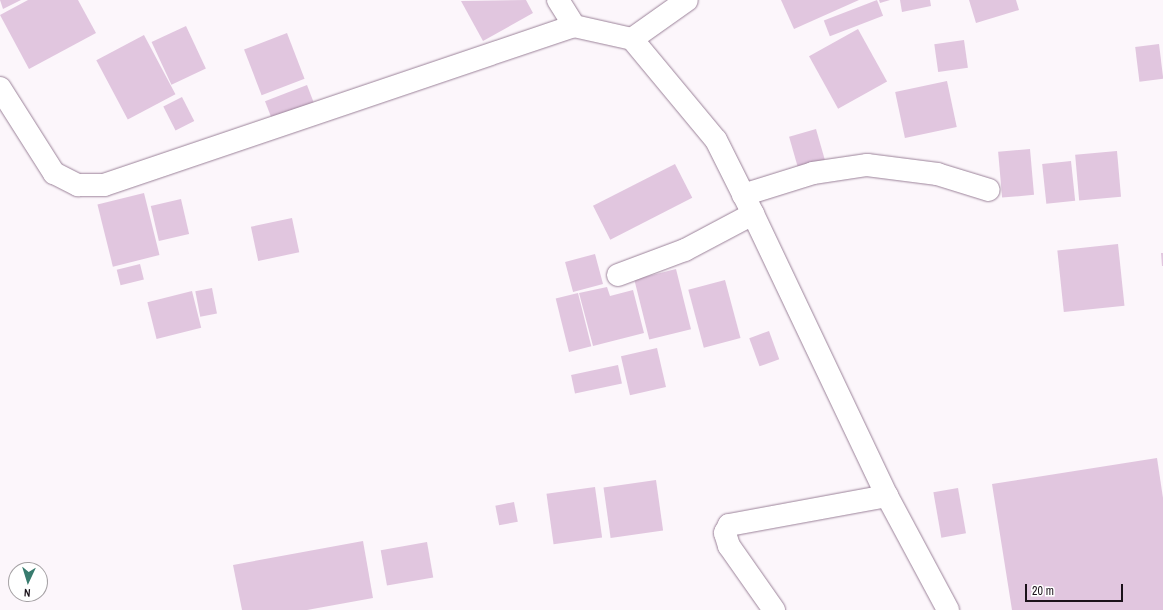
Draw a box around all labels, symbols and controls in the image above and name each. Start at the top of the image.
north arrow [8,562,48,602]
scale bar [1027,576,1125,602]
text: 20 m [1032,583,1054,599]
text: N [24,586,31,600]

